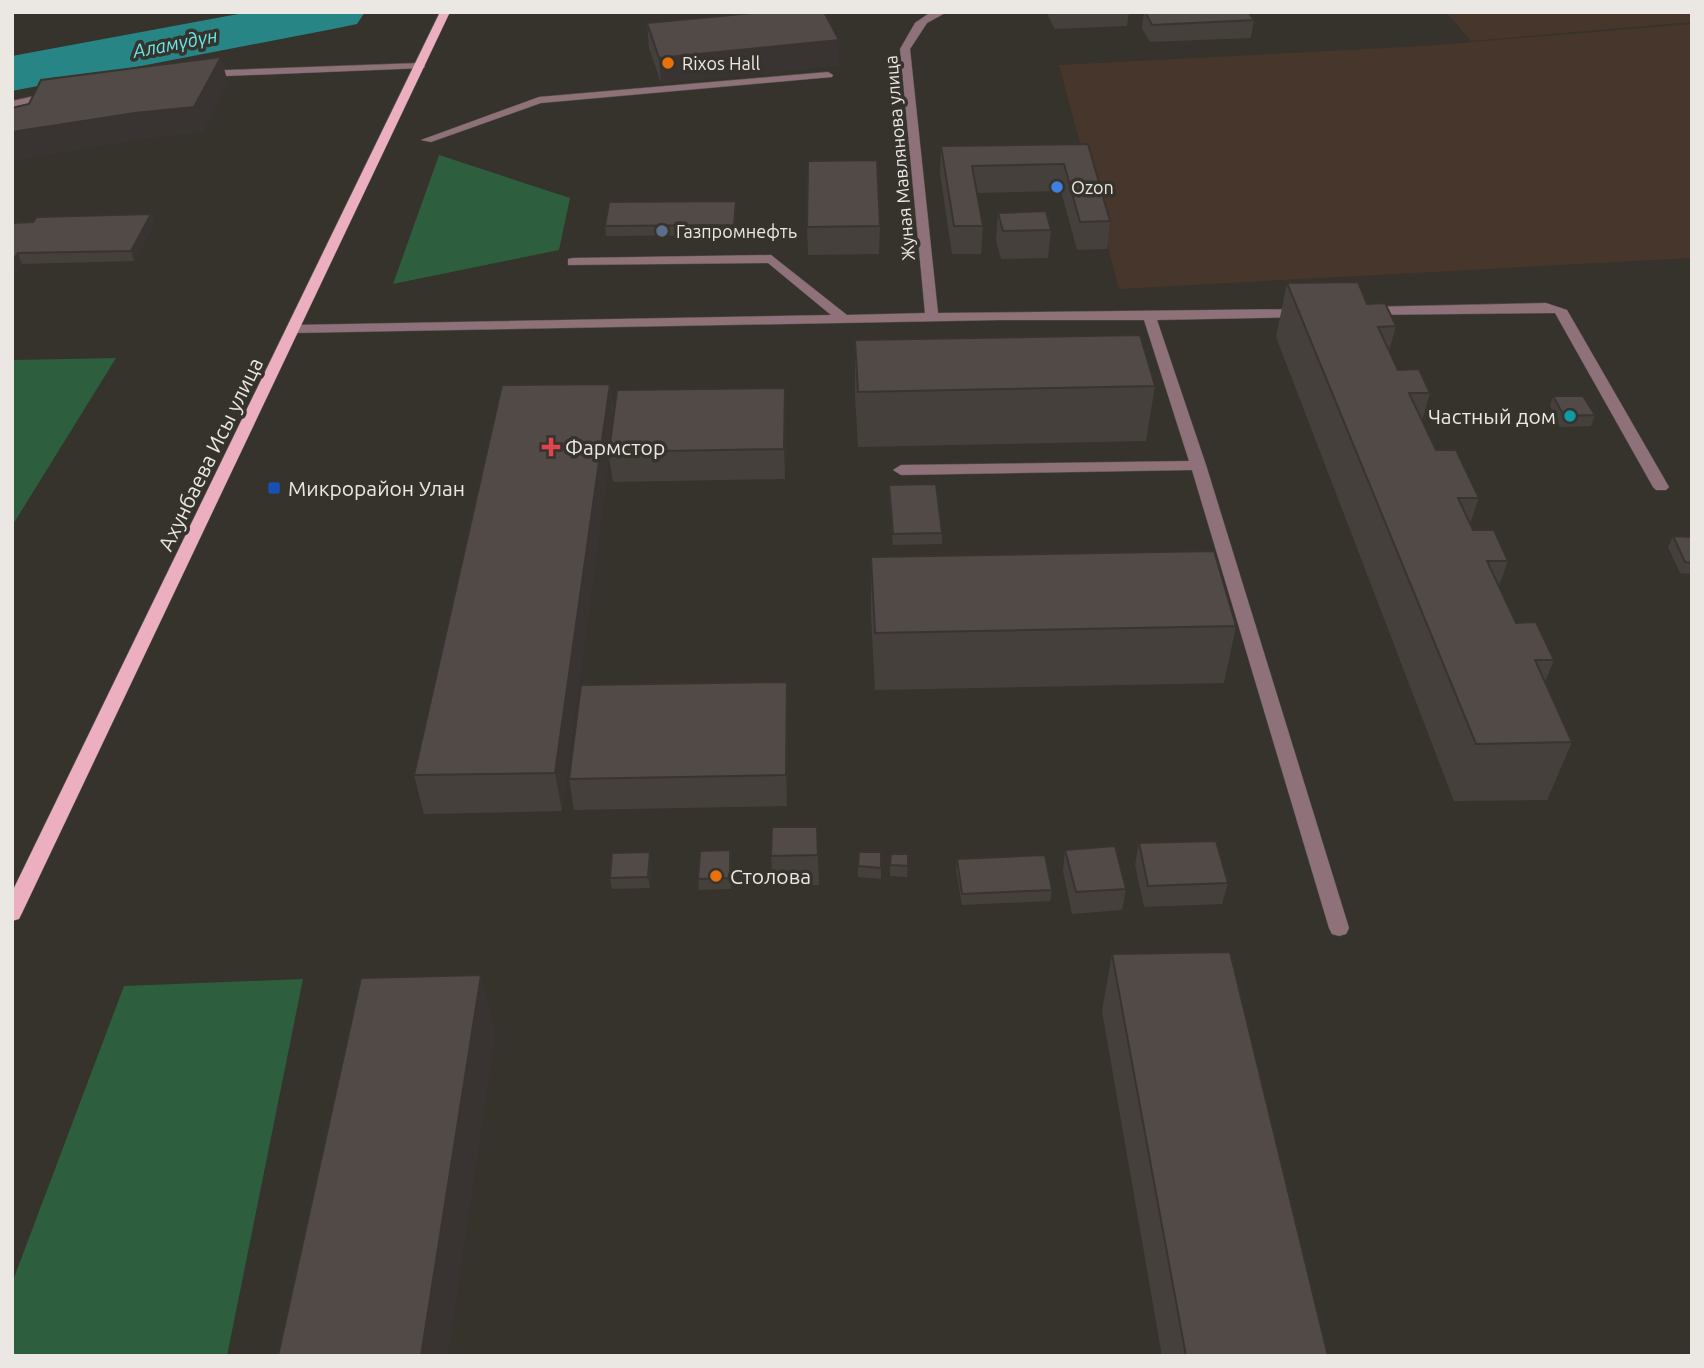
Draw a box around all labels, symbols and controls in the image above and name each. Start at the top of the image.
water label: Аламүдүн [130,24,220,62]
place label: Rixos Hall [682,53,760,73]
marker: Rixos Hall [660,55,676,71]
street label: Жуная Мавлянова улица [880,55,918,261]
place label: Ozon [1071,177,1114,197]
marker: Ozon [1049,179,1065,195]
place label: Газпромнефть [676,221,797,241]
marker: Газпромнефть [654,223,670,239]
street label: Ахунбаева Исы улица [153,354,267,554]
place label: Частный дом [1428,404,1556,428]
marker: Частный дом [1562,408,1578,424]
place label: Фармстор [565,435,665,459]
marker: Фармстор [543,439,559,455]
place label: Микрорайон Улан [288,476,465,500]
marker: Микрорайон Улан [266,480,282,496]
place label: Столова [730,864,811,888]
marker: Столова [708,868,724,884]

